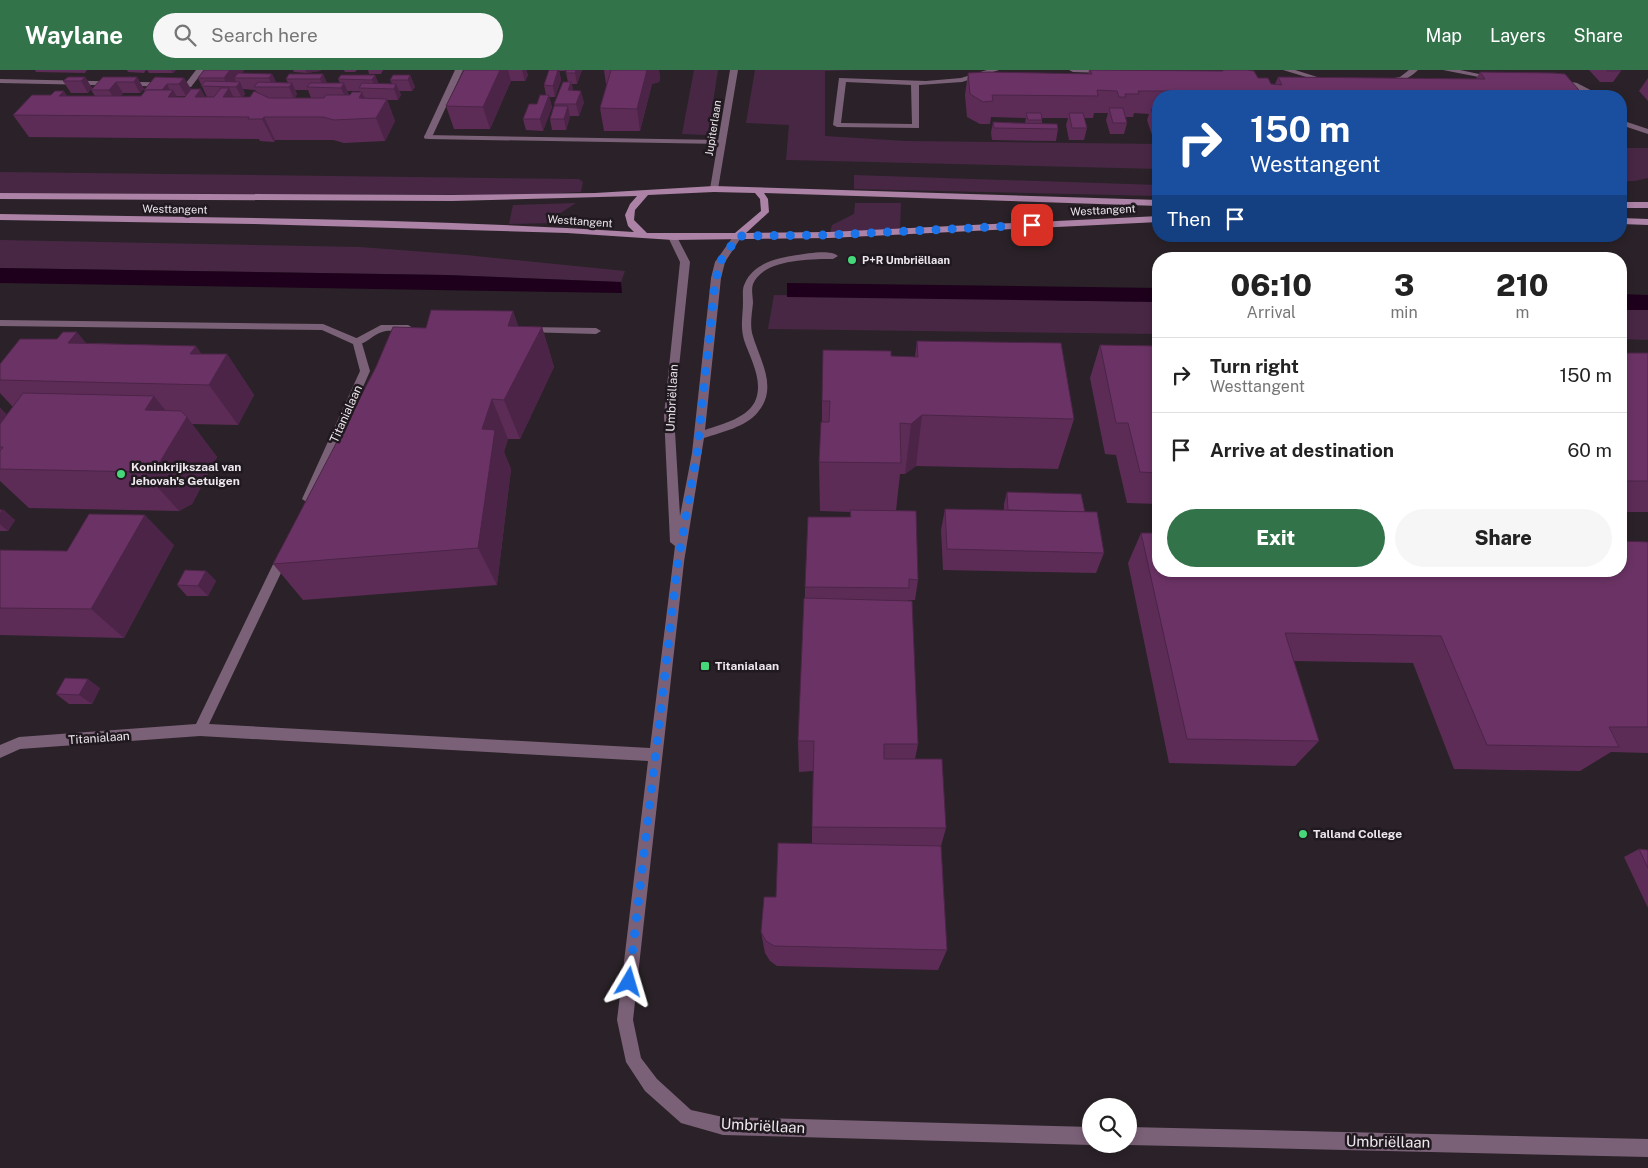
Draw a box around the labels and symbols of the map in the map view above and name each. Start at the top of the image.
street label: Jupiterlaan [703,99,723,157]
street label: Westtangent [142,202,208,216]
street label: Westtangent [1070,202,1136,218]
pin [1011,204,1053,246]
street label: Westtangent [547,213,613,229]
marker: P+R Umbriëllaan [846,254,858,266]
place label: P+R Umbriëllaan [862,254,950,266]
street label: Umbriëllaan [663,364,681,432]
street label: Titanialaan [327,383,365,445]
place label: Koninkrijkszaal van Jehovah's Getuigen [131,460,241,488]
marker: Koninkrijkszaal van Jehovah's Getuigen [115,468,127,480]
place label: Titanialaan [715,659,779,673]
marker: Titanialaan [699,660,711,672]
street label: Titanialaan [68,729,130,747]
place label: Talland College [1313,827,1402,841]
marker: Talland College [1297,828,1309,840]
position arrow [602,955,654,1007]
street label: Umbriëllaan [720,1115,806,1136]
street label: Umbriëllaan [1346,1132,1430,1151]

